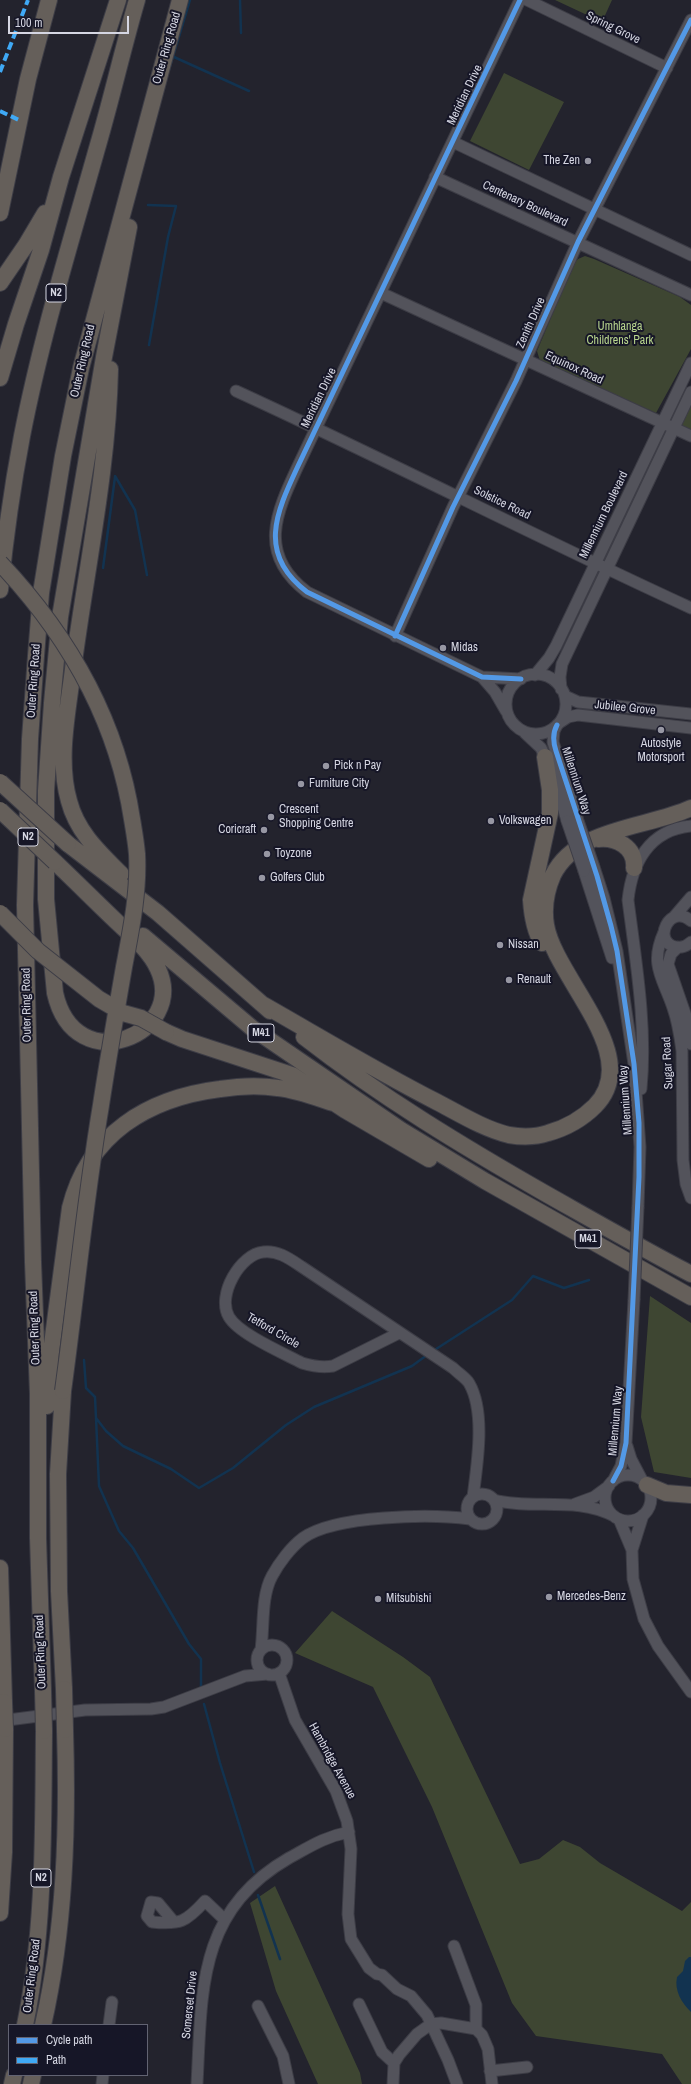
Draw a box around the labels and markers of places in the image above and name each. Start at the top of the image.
place label: The Zen [543,154,580,168]
marker: The Zen [583,156,593,166]
place label: Midas [451,641,478,655]
marker: Midas [438,643,448,653]
marker: Autostyle Motorsport [656,725,666,735]
place label: Autostyle Motorsport [637,737,685,765]
place label: Pick n Pay [334,759,381,773]
marker: Pick n Pay [321,761,331,771]
place label: Furniture City [309,777,369,791]
marker: Furniture City [296,779,306,789]
place label: Crescent Shopping Centre [279,803,353,831]
marker: Crescent Shopping Centre [266,812,276,822]
place label: Volkswagen [499,814,552,828]
marker: Volkswagen [486,816,496,826]
place label: Coricraft [218,823,256,837]
marker: Coricraft [259,825,269,835]
place label: Toyzone [275,847,312,861]
marker: Toyzone [262,849,272,859]
place label: Golfers Club [270,871,325,885]
marker: Golfers Club [257,873,267,883]
place label: Nissan [508,938,539,952]
marker: Nissan [495,940,505,950]
place label: Renault [517,973,551,987]
marker: Renault [504,975,514,985]
place label: Mercedes-Benz [557,1590,626,1604]
place label: Mitsubishi [386,1592,431,1606]
marker: Mercedes-Benz [544,1592,554,1602]
marker: Mitsubishi [373,1594,383,1604]

